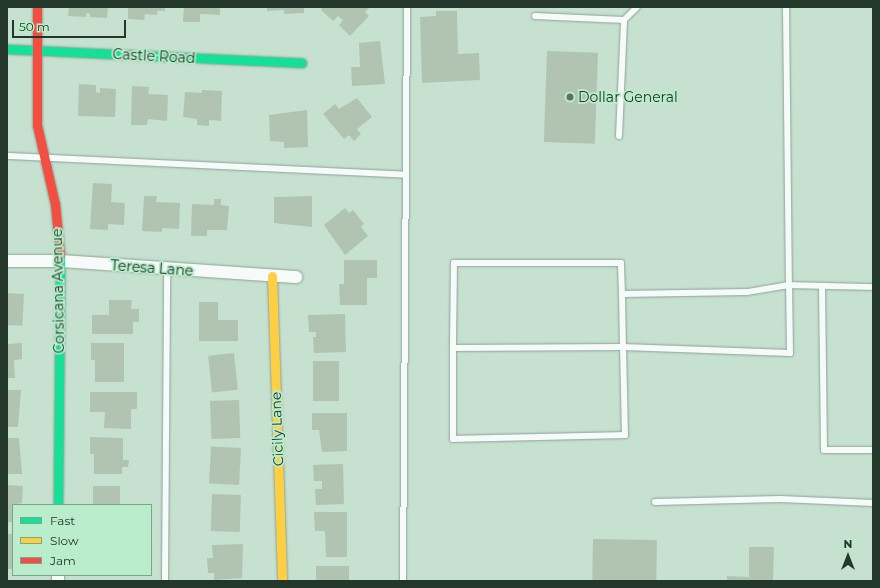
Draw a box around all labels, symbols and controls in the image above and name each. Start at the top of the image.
scale bar [14,12,128,38]
text: 50 m [19,19,50,34]
street label: Castle Road [112,45,196,67]
place label: Dollar General [578,89,678,105]
marker: Dollar General [565,92,575,102]
street label: Corsicana Avenue [49,228,67,354]
street label: Teresa Lane [110,257,194,279]
street label: Cicily Lane [267,391,287,467]
legend [12,504,152,576]
text: Fast [50,513,75,528]
text: Slow [50,533,79,548]
north arrow [828,536,868,576]
text: N [844,537,852,551]
text: Jam [50,553,76,568]

